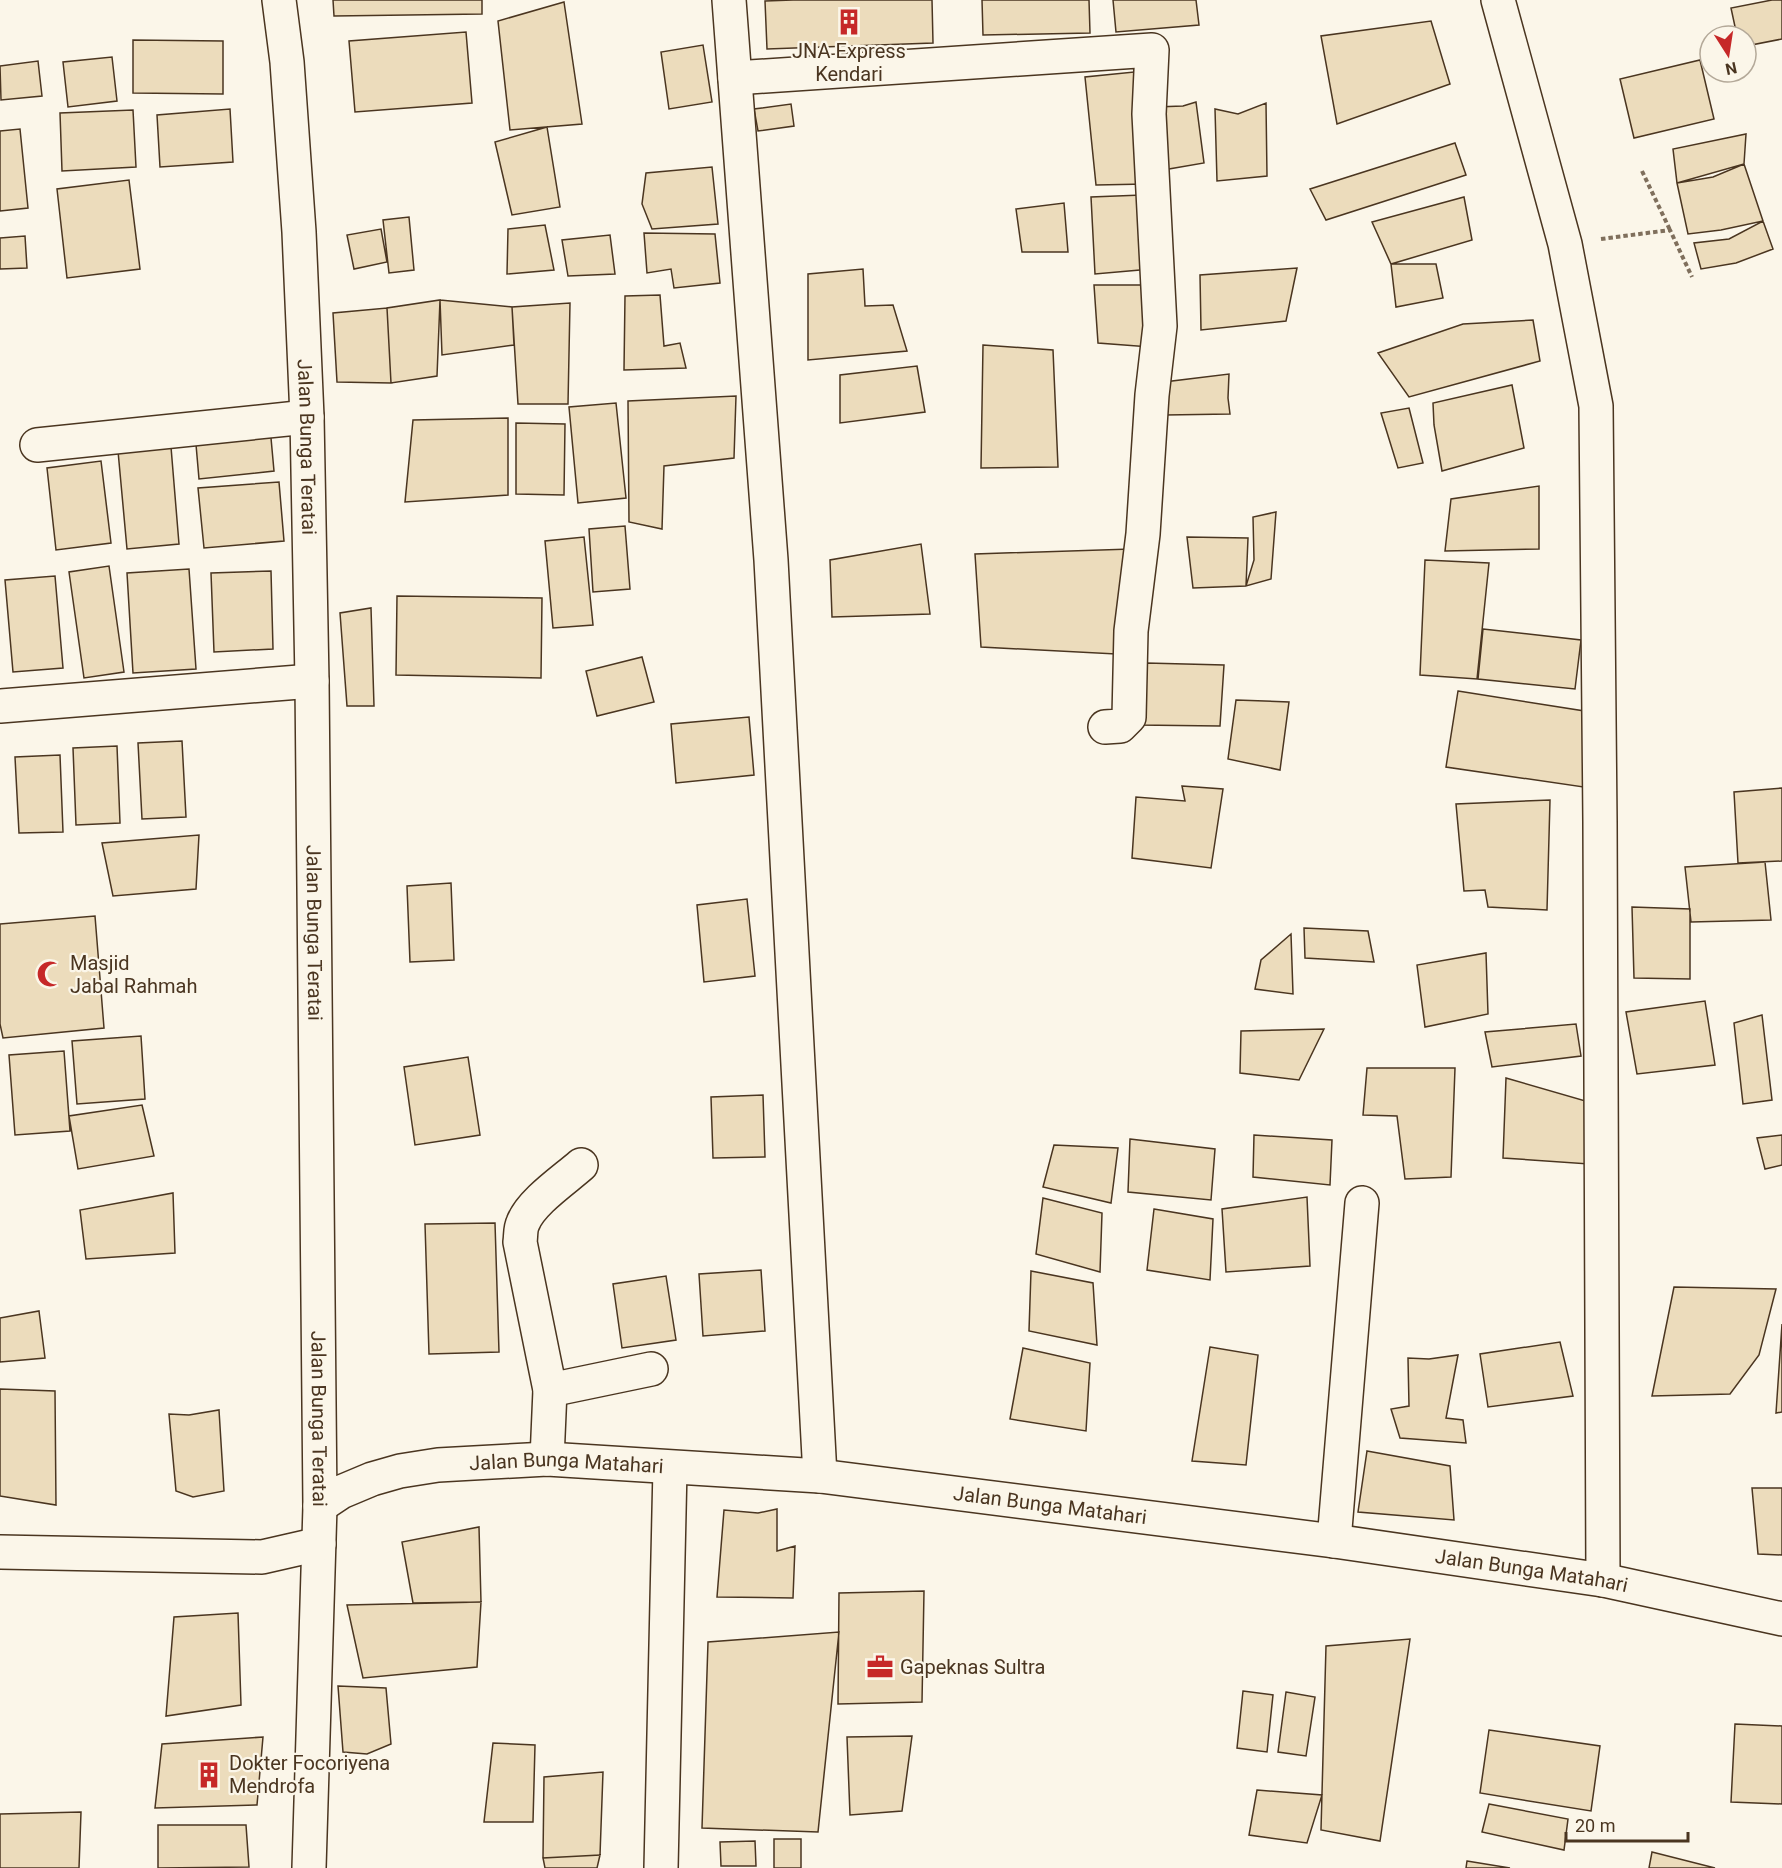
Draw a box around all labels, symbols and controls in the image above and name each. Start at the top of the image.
building icon: JNA Express Kendari [834,7,864,37]
north arrow [1698,24,1758,84]
place label: JNA Express Kendari [792,39,906,86]
text: N [1724,58,1739,79]
street label: Jalan Bunga Teratai [292,358,321,535]
street label: Jalan Bunga Teratai [302,845,327,1021]
place label: Masjid Jabal Rahmah [70,951,198,998]
mosque icon: Masjid Jabal Rahmah [35,959,65,989]
street label: Jalan Bunga Teratai [306,1331,332,1507]
street label: Jalan Bunga Matahari [468,1447,664,1478]
street label: Jalan Bunga Matahari [952,1481,1148,1529]
street label: Jalan Bunga Matahari [1434,1544,1630,1597]
office icon: Gapeknas Sultra [865,1652,895,1682]
place label: Gapeknas Sultra [900,1655,1045,1679]
place label: Dokter Focoriyena Mendrofa [229,1751,390,1798]
building icon: Dokter Focoriyena Mendrofa [194,1760,224,1790]
scale bar [1566,1805,1688,1843]
text: 20 m [1575,1815,1615,1836]

